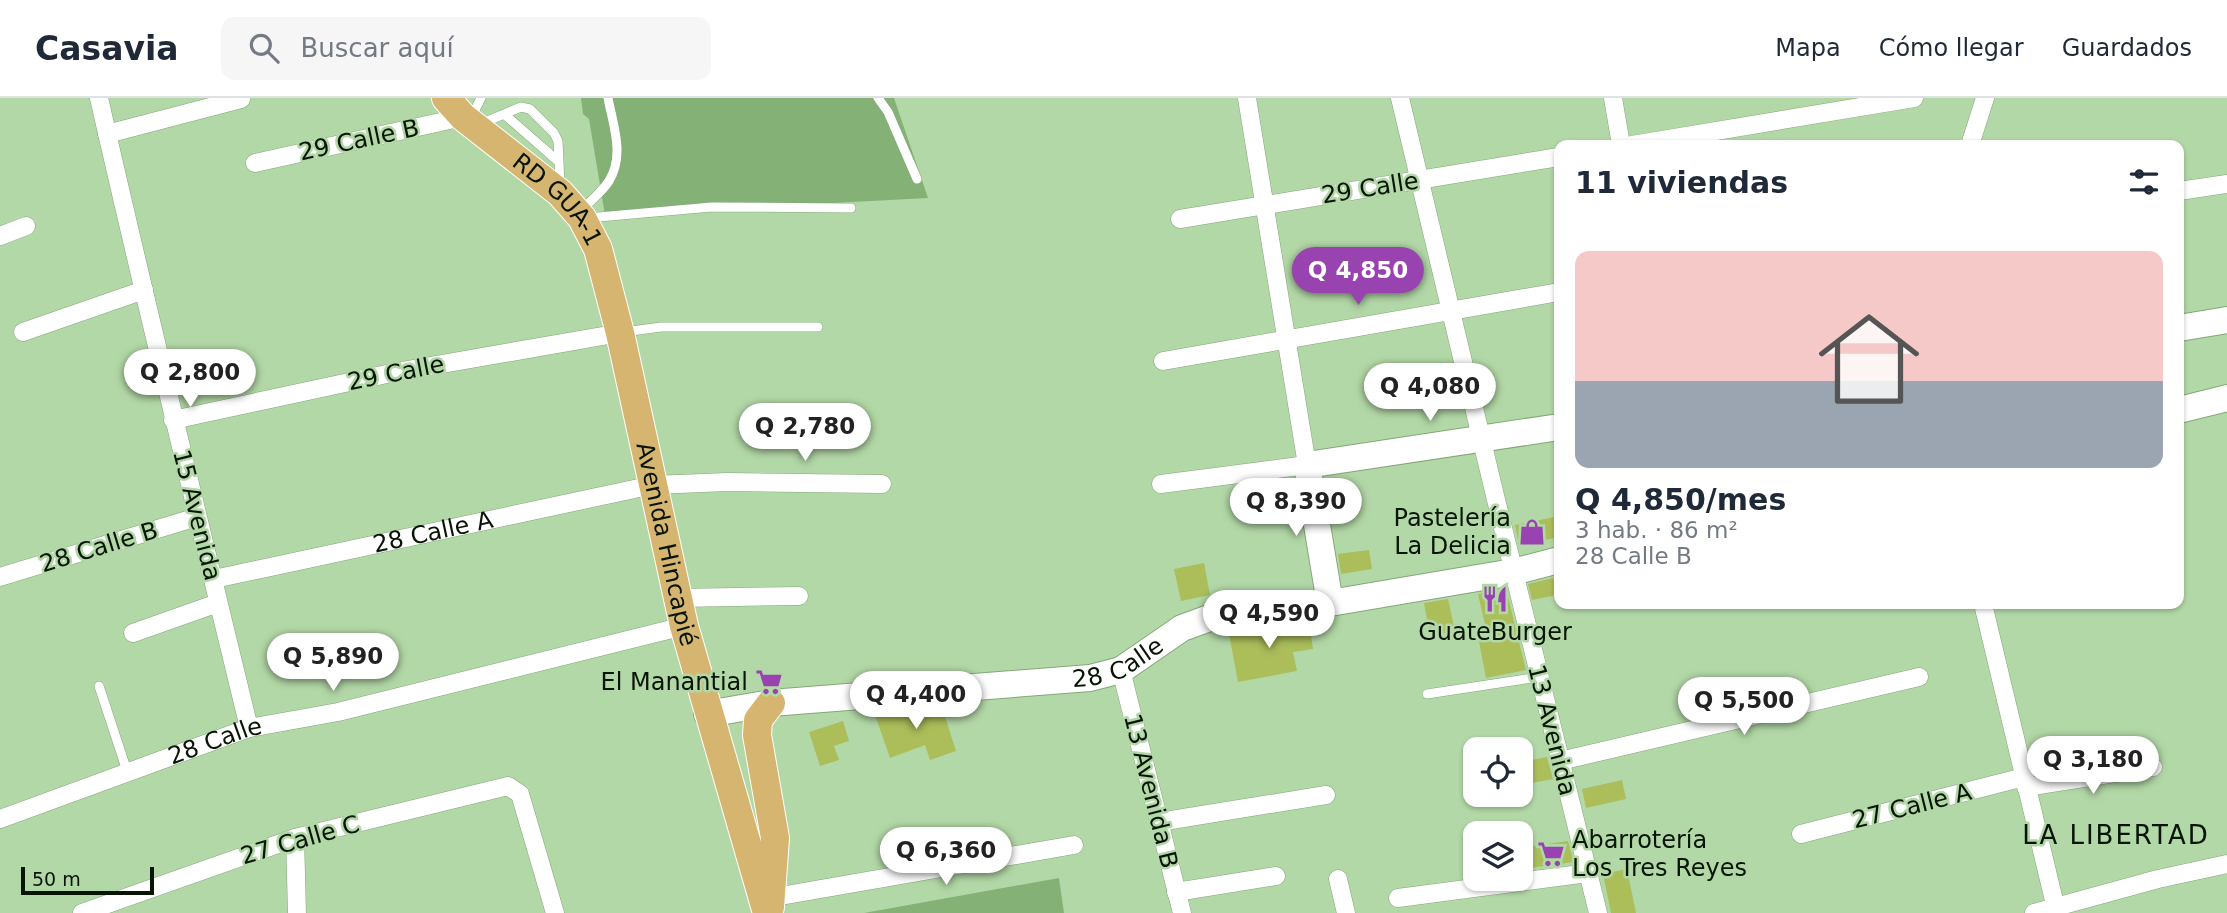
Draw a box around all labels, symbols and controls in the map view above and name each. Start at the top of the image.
search box [221,17,711,80]
text: Casavia [35,29,179,68]
icon: search [245,29,283,67]
text: Buscar aquí [301,33,454,63]
text: Mapa [1775,34,1841,62]
text: Cómo llegar [1879,34,2024,62]
text: Guardados [2062,34,2192,62]
street label: 29 Calle B [297,114,421,166]
street label: RD GUA-1 [507,147,608,251]
icon: filters [2125,163,2163,201]
text: 11 viviendas [1575,165,1788,200]
street label: 29 Calle [1320,167,1420,209]
pin: Q 4,850 [1293,248,1423,307]
text: Q 4,850 [1308,257,1408,283]
icon: home [1806,296,1932,422]
pin: Q 2,800 [125,350,255,409]
street label: 29 Calle [345,350,447,396]
text: Q 2,800 [140,359,240,385]
pin: Q 4,080 [1365,364,1495,423]
text: Q 4,080 [1380,373,1480,399]
pin: Q 2,780 [740,404,870,463]
text: Q 2,780 [755,413,855,439]
street label: Avenida Hincapié [630,440,703,649]
street label: 15 Avenida [167,447,227,583]
pin: Q 8,390 [1231,478,1361,538]
text: Q 4,850/mes [1575,482,1786,517]
text: Q 8,390 [1246,488,1346,514]
place label: Pastelería La Delicia [1394,504,1511,560]
street label: 28 Calle A [371,506,496,559]
street label: 28 Calle B [37,516,161,578]
shop icon: Pastelería La Delicia [1517,517,1547,547]
text: 3 hab. · 86 m² [1575,517,1738,543]
text: 28 Calle B [1575,543,1692,569]
restaurant icon: GuateBurger [1480,584,1510,614]
pin: Q 4,590 [1204,590,1334,650]
text: Q 4,590 [1219,600,1319,626]
place label: GuateBurger [1418,618,1572,646]
street label: 28 Calle [1071,631,1168,693]
pin: Q 5,890 [268,634,398,693]
text: Q 5,890 [283,643,383,669]
street label: 13 Avenida [1522,662,1582,798]
supermarket icon: El Manantial [754,667,784,697]
place label: El Manantial [601,668,748,696]
pin: Q 4,400 [851,672,981,731]
pin: Q 5,500 [1679,678,1809,737]
text: Q 4,400 [866,681,966,707]
text: Q 5,500 [1694,687,1794,713]
street label: 13 Avenida B [1118,711,1184,871]
street label: 28 Calle [164,712,264,770]
pin: Q 3,180 [2028,736,2158,796]
map controls [1463,737,1533,891]
button: locate [1463,737,1533,807]
text: Q 3,180 [2043,746,2143,772]
street label: 27 Calle A [1850,778,1975,834]
street label: 27 Calle C [237,810,363,870]
district label: LA LIBERTAD [2022,820,2210,850]
button: layers [1463,821,1533,891]
place label: Abarrotería Los Tres Reyes [1572,826,1747,882]
pin: Q 6,360 [881,828,1011,887]
text: Q 6,360 [896,837,996,863]
supermarket icon: Abarrotería Los Tres Reyes [1536,839,1566,869]
scale bar [21,864,154,896]
text: 50 m [32,868,81,890]

